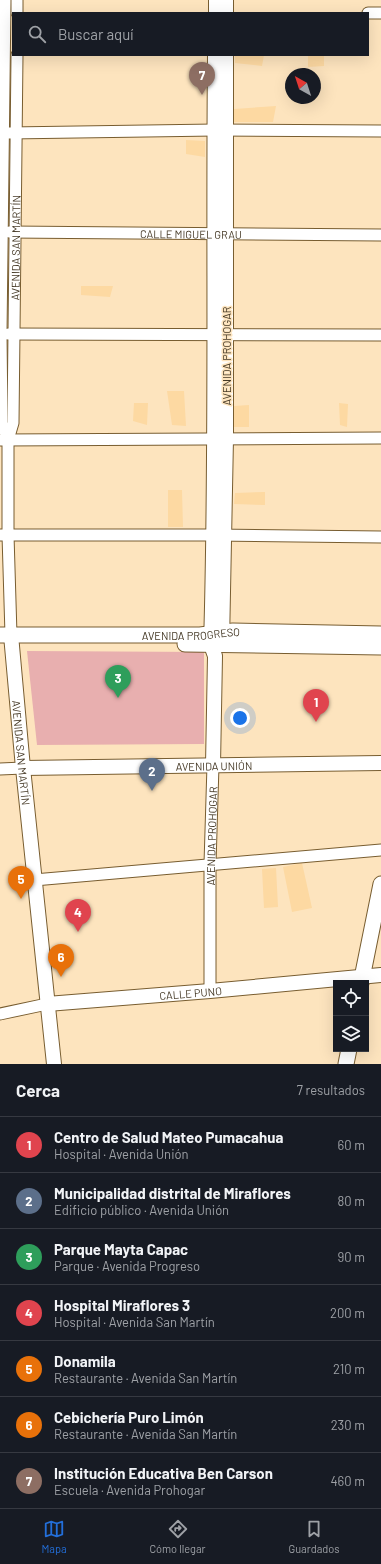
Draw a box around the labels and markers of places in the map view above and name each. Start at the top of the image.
pin: 7 [189,62,215,95]
pin: 3 [105,665,131,698]
pin: 1 [303,689,329,722]
pin: 2 [139,758,165,791]
pin: 5 [8,866,34,899]
pin: 4 [65,899,91,932]
pin: 6 [48,944,74,977]

